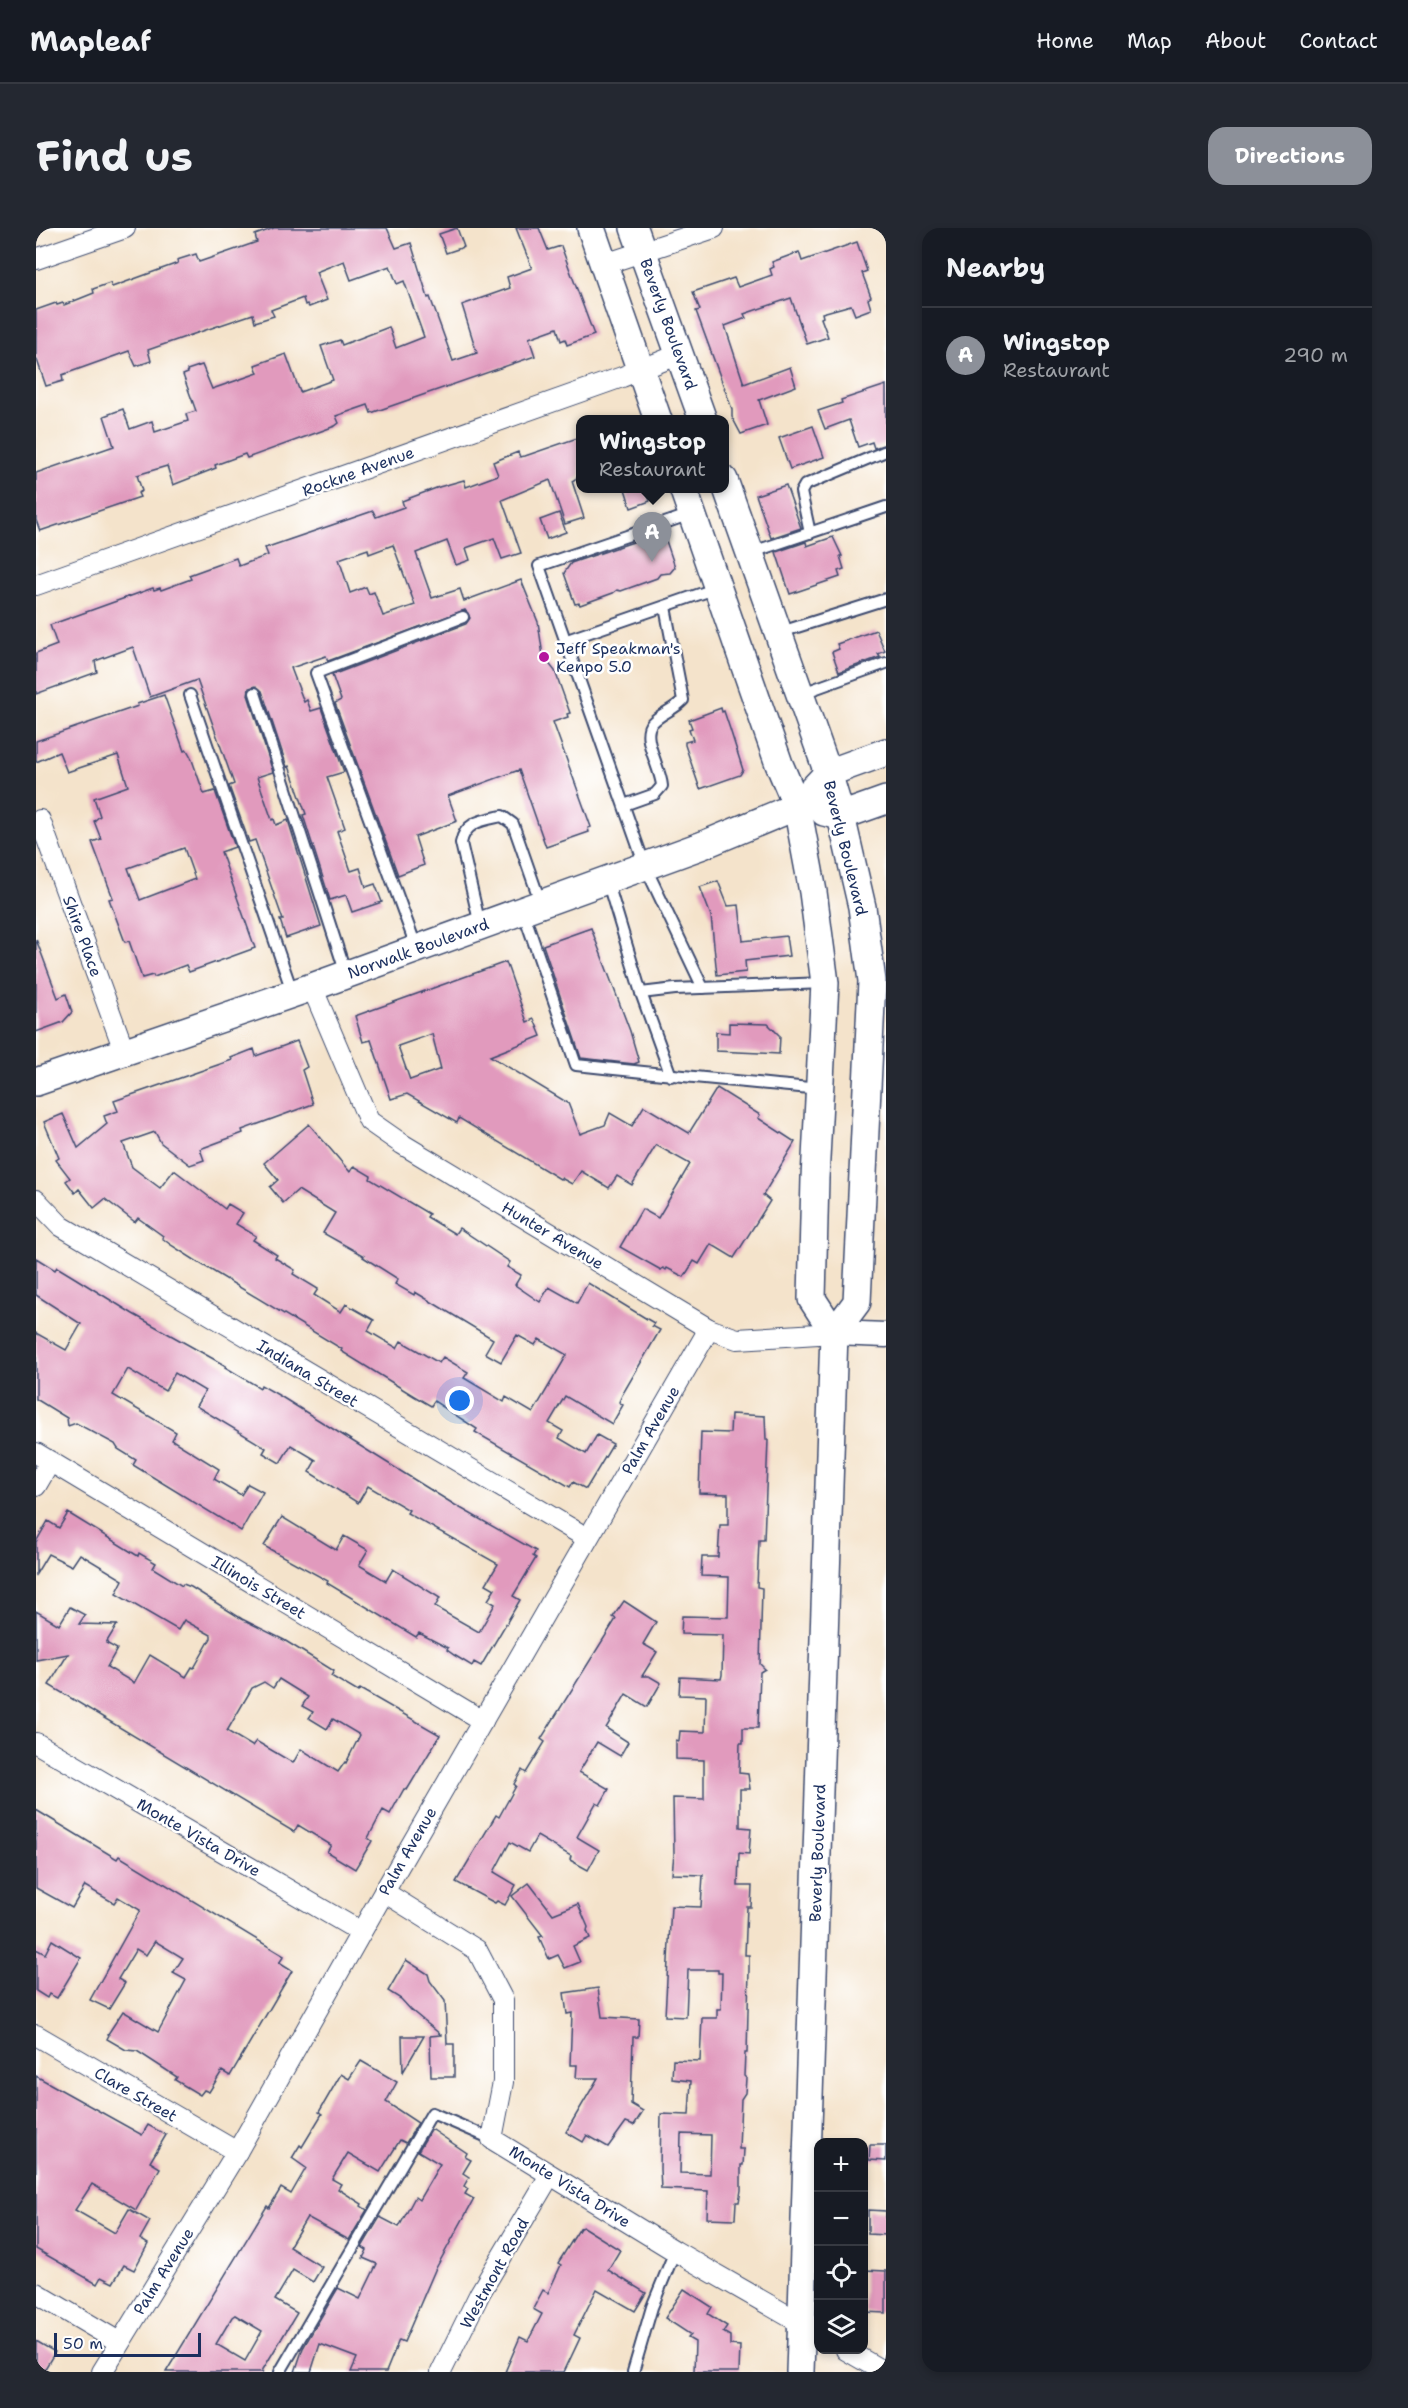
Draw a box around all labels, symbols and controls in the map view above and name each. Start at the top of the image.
text: Mapleaf [30,22,151,60]
text: Home [1036,27,1094,55]
text: Map [1127,27,1172,55]
text: About [1205,27,1266,55]
text: Contact [1299,27,1378,55]
button: Directions [1208,127,1372,185]
text: Find us [36,128,193,184]
text: Nearby [946,250,1045,285]
street label: Beverly Boulevard [635,256,702,393]
text: Wingstop [1003,328,1110,357]
text: A [958,342,973,368]
text: 290 m [1283,342,1348,368]
text: Restaurant [1003,357,1110,383]
popup [576,415,729,493]
text: Wingstop [599,427,706,456]
street label: Rockne Avenue [299,442,417,501]
text: Restaurant [599,456,706,482]
pin: A [632,512,672,562]
place label: Jeff Speakman's Kenpo 5.0 [556,638,681,677]
marker: Jeff Speakman's Kenpo 5.0 [537,650,551,664]
street label: Beverly Boulevard [819,778,872,918]
street label: Shire Place [58,893,107,980]
street label: Norwalk Boulevard [345,913,492,984]
street label: Hunter Avenue [498,1197,608,1274]
street label: Indiana Street [253,1335,362,1412]
street label: Palm Avenue [617,1382,684,1478]
your location [445,1386,474,1415]
street label: Illinois Street [208,1551,310,1624]
street label: Beverly Boulevard [805,1784,830,1922]
street label: Monte Vista Drive [133,1793,264,1881]
street label: Palm Avenue [374,1803,441,1899]
street label: Clare Street [90,2062,181,2127]
map controls [814,2138,868,2354]
button: + [814,2138,868,2192]
street label: Monte Vista Drive [505,2141,634,2232]
button: − [814,2192,868,2246]
street label: Westmont Road [455,2214,534,2332]
street label: Palm Avenue [128,2224,199,2319]
button: locate [814,2246,868,2300]
button: layers [814,2300,868,2354]
scale bar [54,2330,201,2358]
text: 50 m [63,2333,103,2354]

